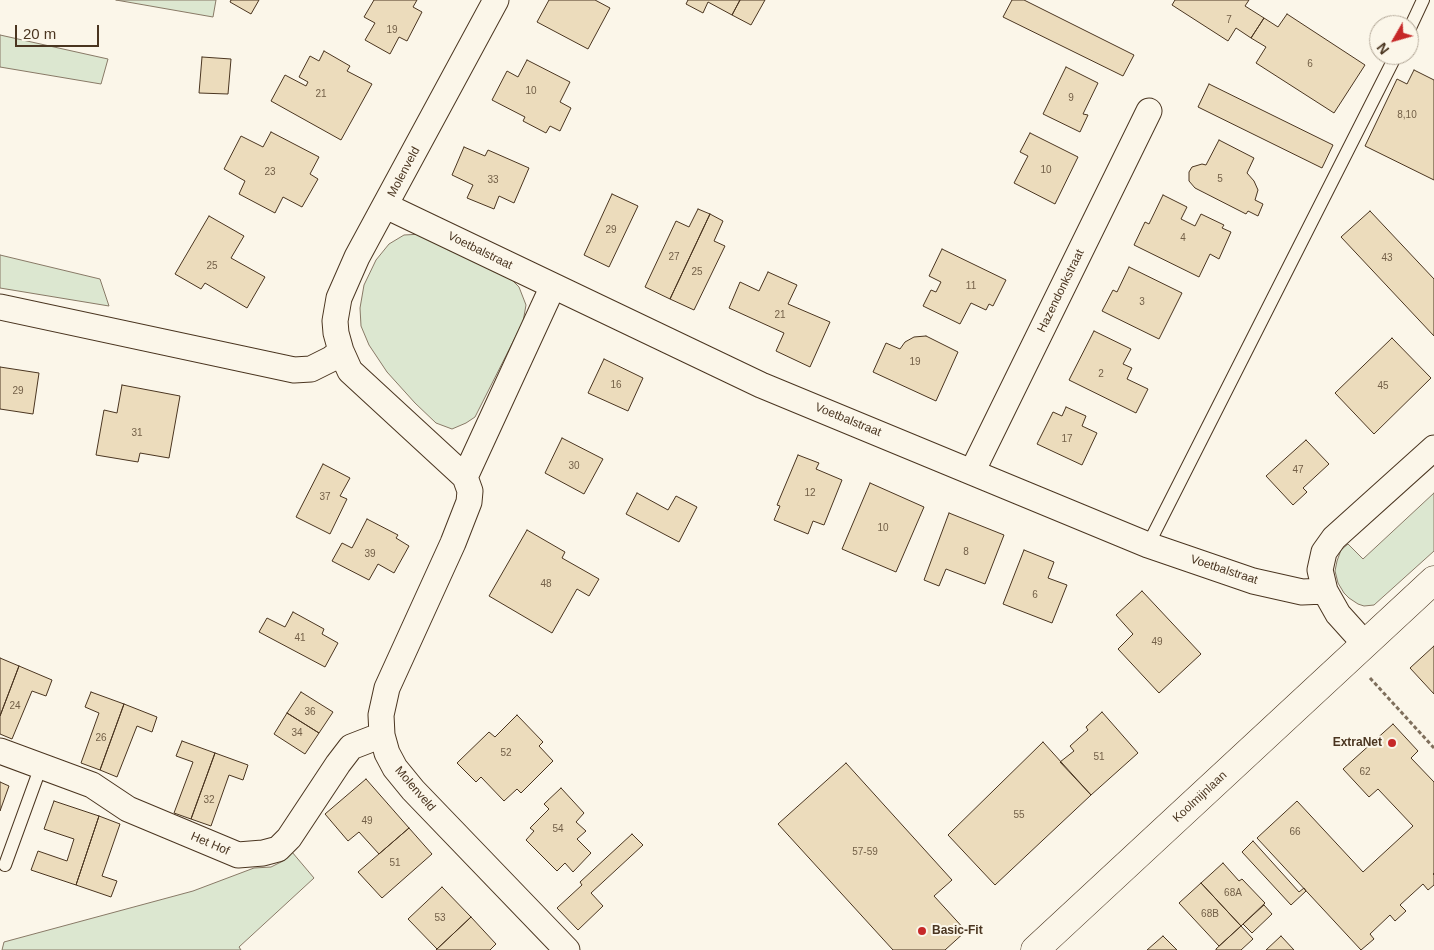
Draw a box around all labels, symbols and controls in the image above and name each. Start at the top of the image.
house number: 7 [1226,14,1232,26]
scale bar [18,15,101,47]
north arrow [1369,15,1419,65]
house number: 19 [386,24,398,36]
text: 20 m [23,25,56,42]
text: N [1374,40,1392,58]
house number: 6 [1307,58,1313,70]
house number: 10 [525,85,537,97]
house number: 21 [315,88,327,100]
house number: 9 [1068,92,1074,104]
house number: 8,10 [1397,109,1417,121]
street label: Molenveld [385,144,423,200]
house number: 10 [1040,164,1052,176]
house number: 23 [264,166,276,178]
house number: 5 [1217,173,1223,185]
house number: 33 [487,174,499,186]
house number: 29 [605,224,617,236]
street label: Voetbalstraat [445,229,515,273]
house number: 4 [1180,232,1186,244]
street label: Hazendonkstraat [1035,247,1087,335]
house number: 27 [668,251,680,263]
house number: 43 [1381,252,1393,264]
house number: 25 [206,260,218,272]
house number: 25 [691,266,703,278]
house number: 11 [966,280,976,292]
house number: 3 [1139,296,1145,308]
house number: 21 [774,309,786,321]
house number: 19 [909,356,921,368]
house number: 2 [1098,368,1104,380]
house number: 16 [610,379,622,391]
house number: 45 [1377,380,1389,392]
house number: 29 [12,385,24,397]
street label: Voetbalstraat [813,400,883,440]
house number: 31 [131,427,143,439]
house number: 17 [1061,433,1073,445]
house number: 30 [568,460,580,472]
house number: 47 [1292,464,1304,476]
house number: 12 [804,487,816,499]
house number: 37 [319,491,331,503]
house number: 10 [877,522,889,534]
house number: 8 [963,546,969,558]
house number: 39 [364,548,376,560]
street label: Voetbalstraat [1188,552,1260,588]
house number: 48 [540,578,552,590]
house number: 6 [1032,589,1038,601]
house number: 41 [294,632,306,644]
house number: 49 [1151,636,1163,648]
house number: 24 [9,700,21,712]
house number: 36 [304,706,316,718]
house number: 34 [291,727,303,739]
house number: 26 [95,732,107,744]
place label: ExtraNet [1333,736,1382,750]
marker: ExtraNet [1386,737,1398,749]
house number: 52 [500,747,512,759]
house number: 51 [1093,751,1105,763]
street label: Molenveld [392,764,438,814]
house number: 62 [1359,766,1371,778]
street label: Koolmijnlaan [1170,768,1230,826]
house number: 32 [203,794,215,806]
house number: 55 [1013,809,1025,821]
house number: 49 [361,815,373,827]
house number: 54 [552,823,564,835]
house number: 66 [1289,826,1301,838]
street label: Het Hof [188,829,232,859]
house number: 57-59 [852,846,878,858]
house number: 51 [389,857,401,869]
house number: 68A [1224,887,1242,899]
house number: 68B [1201,908,1219,920]
house number: 53 [434,912,446,924]
place label: Basic-Fit [932,924,983,938]
marker: Basic-Fit [916,925,928,937]

